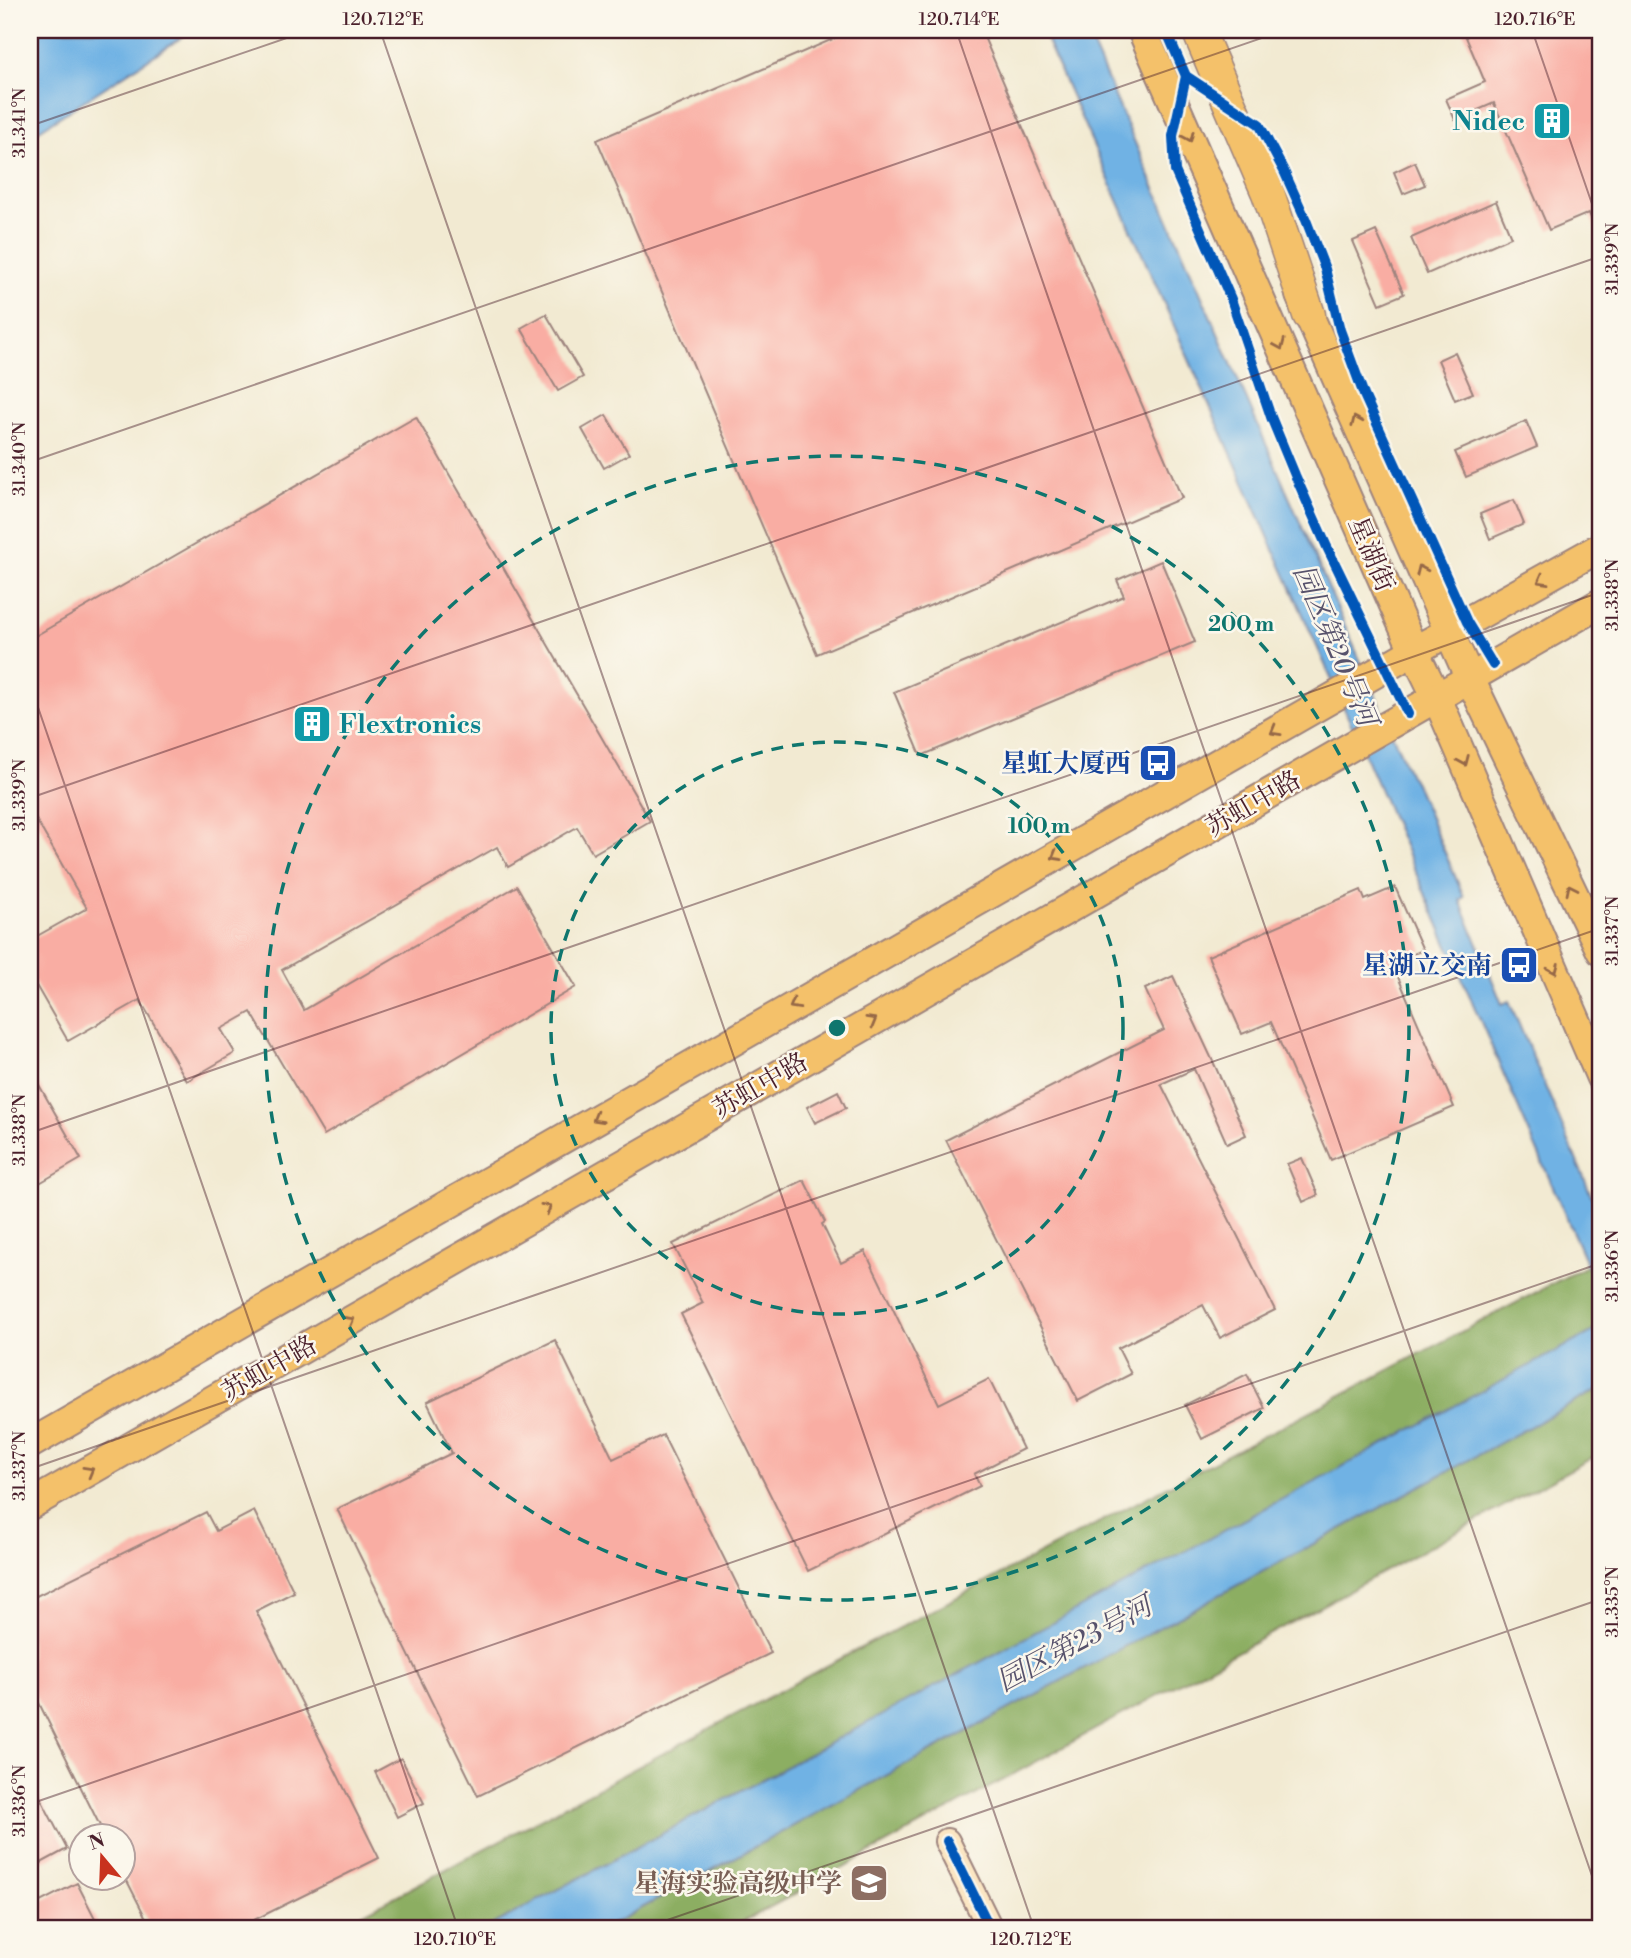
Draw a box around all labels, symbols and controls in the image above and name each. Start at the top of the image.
text: 120.712°E [342,8,424,31]
text: 120.714°E [919,8,999,31]
text: 120.716°E [1494,8,1576,31]
text: 31.341°N [8,87,31,158]
building icon: Nidec [1531,100,1573,142]
place label: Nidec [1452,106,1525,138]
one-way arrow [1181,130,1195,142]
text: 31.339°N [1601,222,1624,295]
one-way arrow [1272,339,1286,351]
one-way arrow [1350,416,1364,429]
text: 31.340°N [8,421,31,496]
street label: 星湖街 [1341,512,1401,597]
text: 31.338°N [1601,558,1624,631]
water label: 园区第20号河 [1285,560,1386,736]
one-way arrow [1415,564,1429,577]
one-way arrow [1536,572,1549,585]
text: 200 m [1208,612,1274,638]
building icon: Flextronics [291,703,333,745]
place label: Flextronics [339,709,481,741]
one-way arrow [1269,723,1282,736]
bus stop icon: 星虹大厦西 [1137,742,1179,784]
place label: 星虹大厦西 [1001,748,1131,780]
one-way arrow [1456,753,1470,766]
text: 31.339°N [8,758,31,831]
street label: 苏虹中路 [1200,764,1307,844]
text: 100 m [1008,814,1070,840]
one-way arrow [1050,848,1063,861]
one-way arrow [1565,884,1579,896]
text: 31.337°N [1601,895,1624,966]
bus stop icon: 星湖立交南 [1498,944,1540,986]
place label: 星湖立交南 [1362,950,1492,982]
one-way arrow [1546,962,1560,975]
one-way arrow [789,997,802,1010]
centre of rings [825,1016,849,1040]
one-way arrow [864,1016,877,1029]
street label: 苏虹中路 [707,1046,814,1126]
text: 31.338°N [8,1093,31,1166]
one-way arrow [592,1110,604,1123]
one-way arrow [540,1203,552,1216]
text: 31.336°N [1601,1229,1624,1302]
one-way arrow [343,1316,355,1329]
street label: 苏虹中路 [216,1329,323,1409]
text: 31.337°N [8,1430,31,1501]
one-way arrow [82,1466,94,1479]
text: 31.335°N [1601,1566,1624,1638]
water label: 园区第23号河 [991,1587,1163,1700]
text: 31.336°N [8,1764,31,1837]
north arrow [66,1822,136,1892]
text: N [86,1828,108,1856]
school or university icon: 星海实验高级中学 [848,1862,890,1904]
place label: 星海实验高级中学 [634,1868,842,1900]
text: 120.710°E [414,1928,496,1951]
text: 120.712°E [990,1928,1072,1951]

